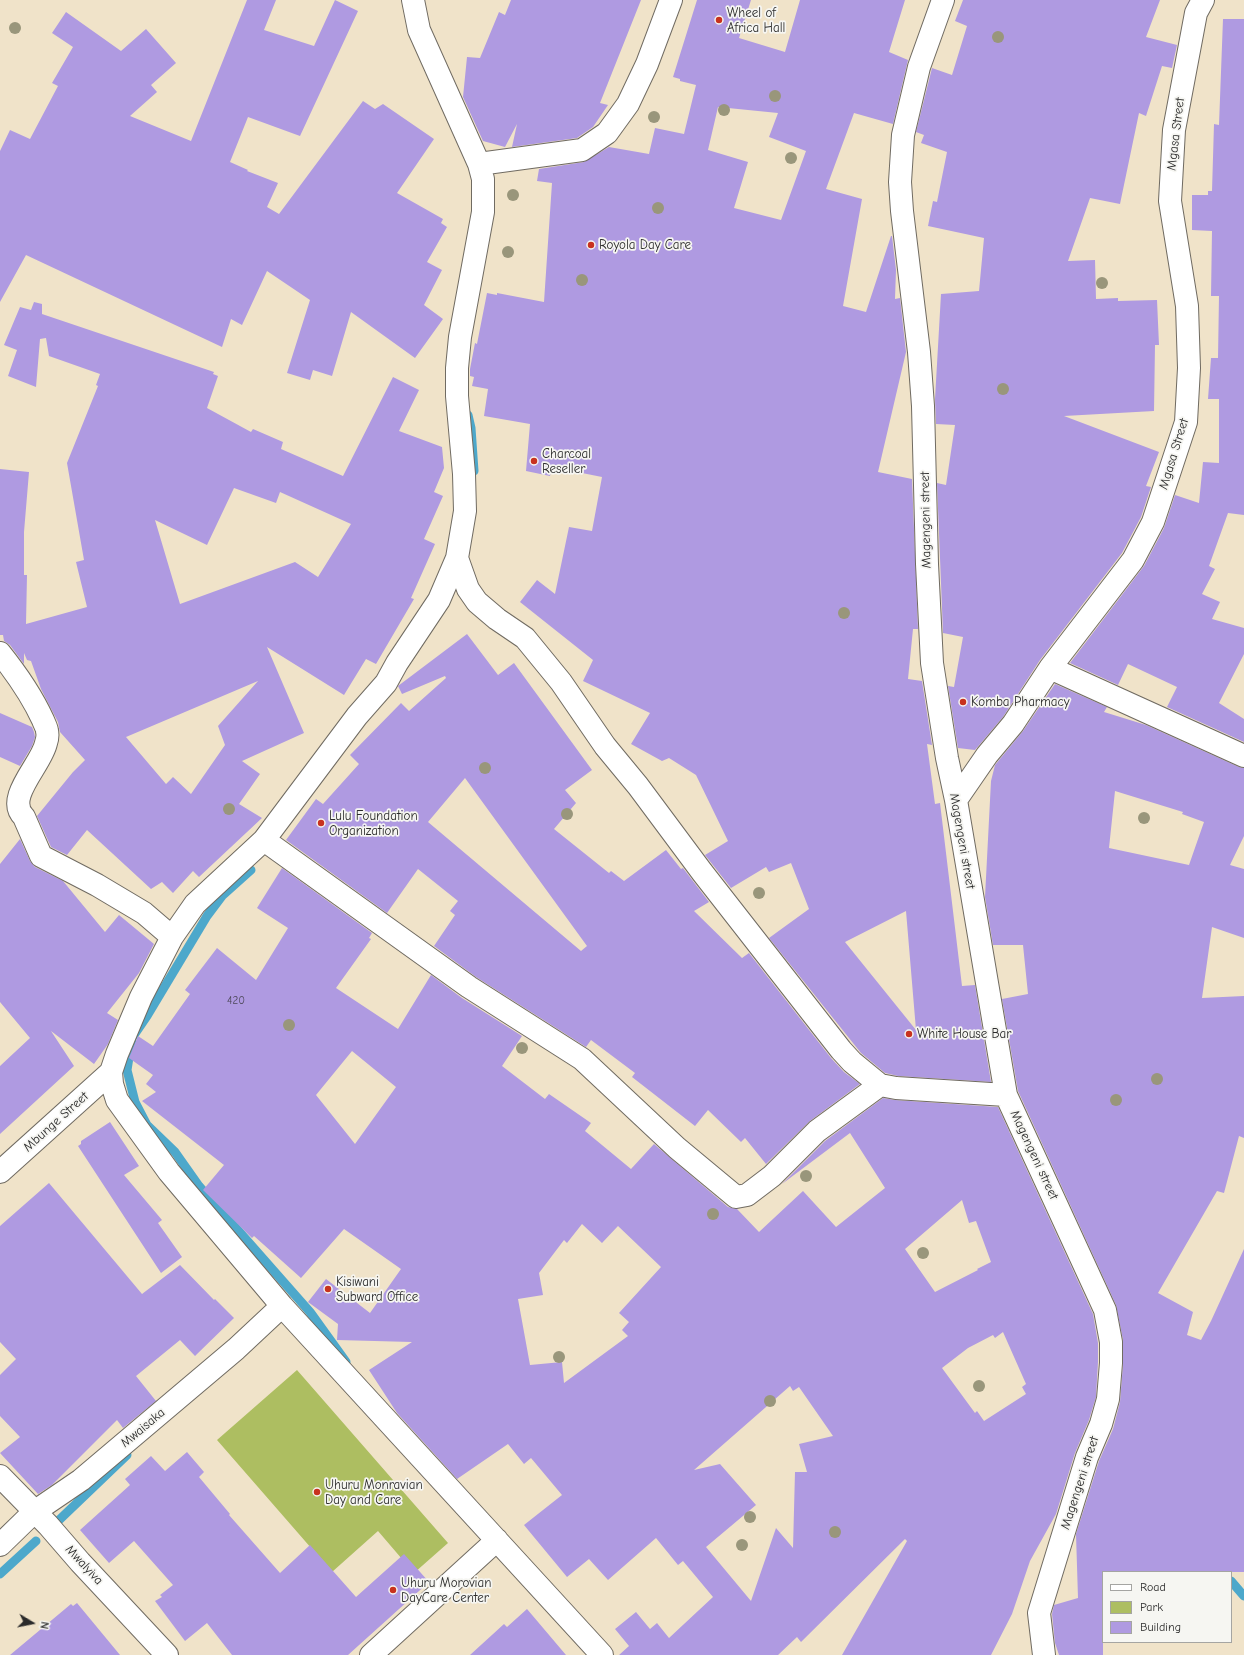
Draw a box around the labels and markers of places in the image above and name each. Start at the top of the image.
place label: Wheel of Africa Hall [727,5,785,36]
marker: Wheel of Africa Hall [714,15,724,25]
place label: Royola Day Care [599,237,691,253]
marker: Royola Day Care [586,240,596,250]
place label: Charcoal Reseller [542,446,591,477]
marker: Charcoal Reseller [529,456,539,466]
place label: Komba Pharmacy [971,694,1070,710]
marker: Komba Pharmacy [958,697,968,707]
place label: Lulu Foundation Organization [329,808,418,839]
marker: Lulu Foundation Organization [316,818,326,828]
place label: White House Bar [917,1026,1011,1042]
marker: White House Bar [904,1029,914,1039]
place label: Kisiwani Subward Office [336,1274,418,1305]
marker: Kisiwani Subward Office [323,1284,333,1294]
place label: Uhuru Monravian Day and Care [325,1477,423,1508]
marker: Uhuru Monravian Day and Care [312,1487,322,1497]
place label: Uhuru Morovian DayCare Center [401,1575,491,1606]
marker: Uhuru Morovian DayCare Center [388,1585,398,1595]

